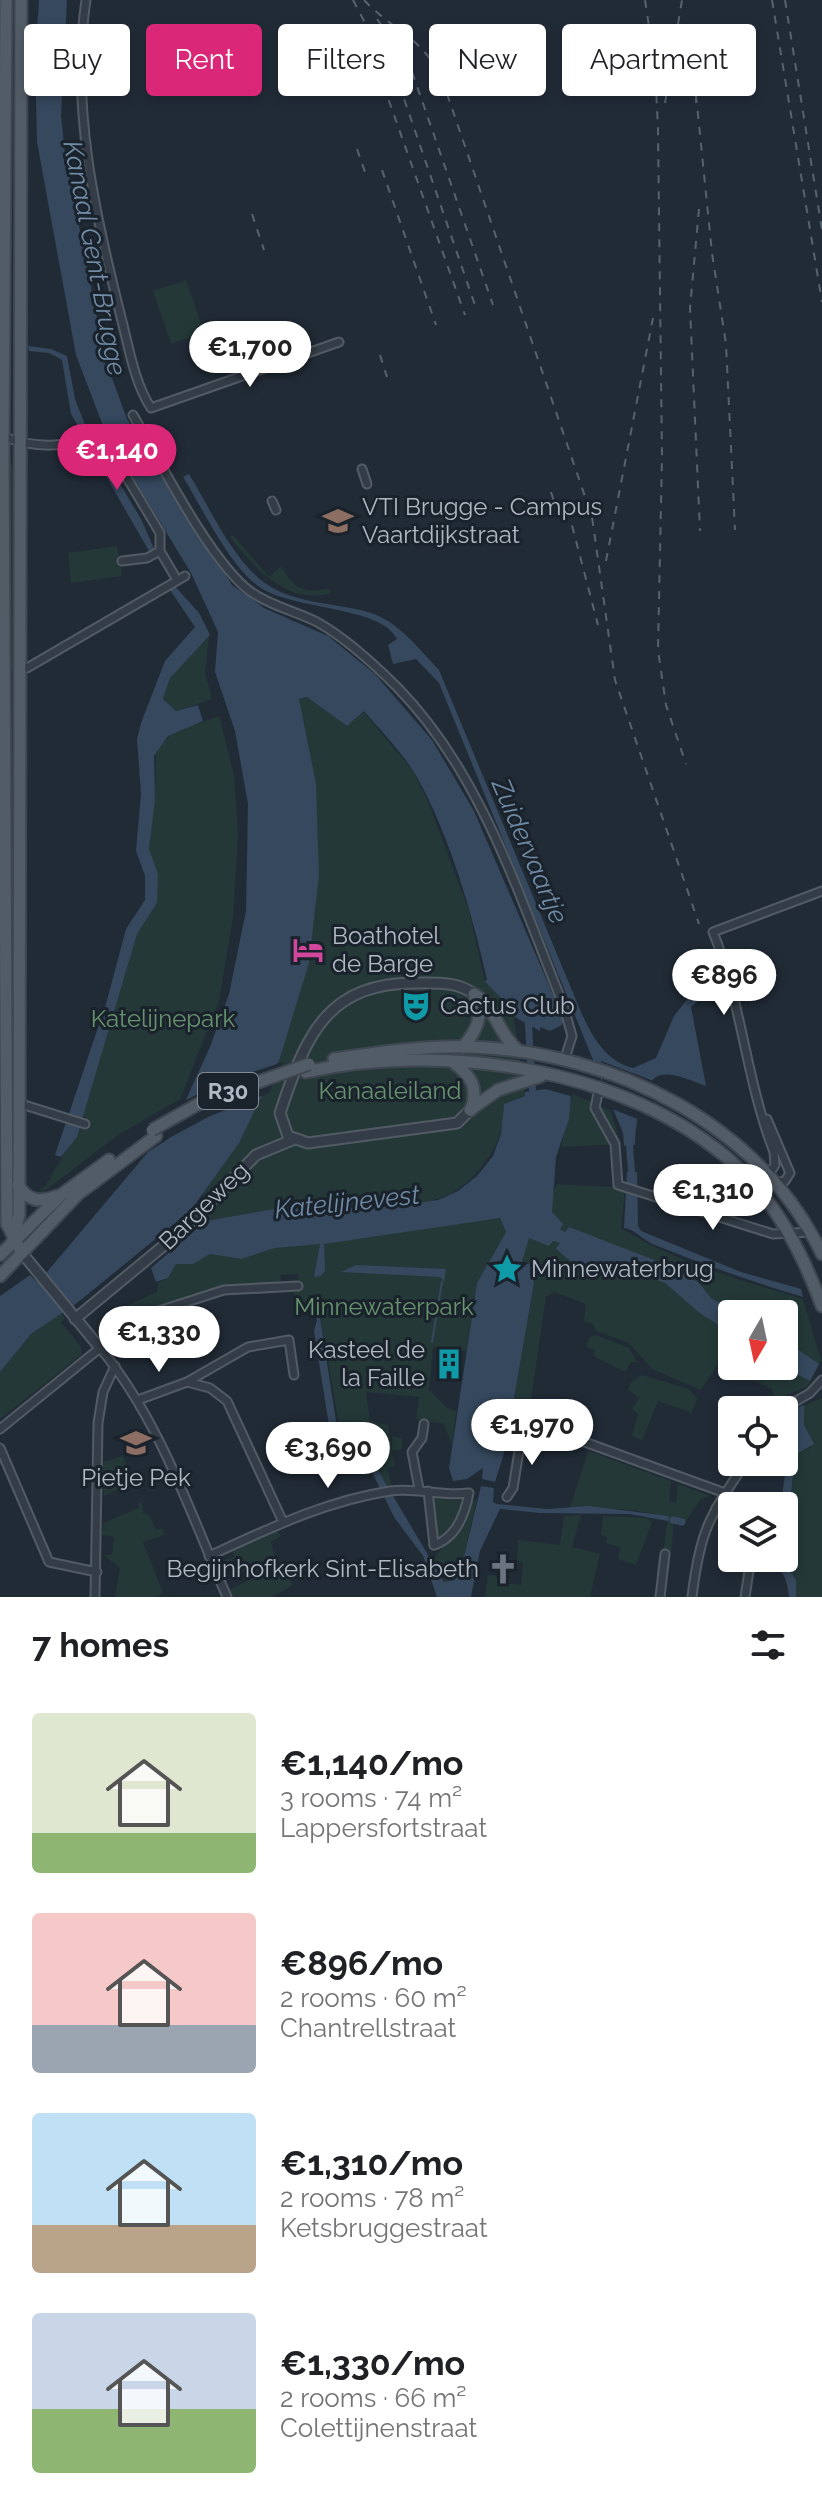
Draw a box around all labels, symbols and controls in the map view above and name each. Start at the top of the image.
chip: Buy [24,24,130,96]
chip: Rent [146,24,262,96]
chip: Filters [278,24,413,96]
chip: New [429,24,546,96]
chip: Apartment [562,24,756,96]
water label: Kanaal Gent-Brugge [57,138,133,378]
pin: €1,700 [185,321,315,389]
text: €1,700 [207,332,293,362]
pin: €1,140 [52,424,182,492]
text: €1,140 [75,435,159,465]
place label: VTI Brugge - Campus Vaartdijkstraat [362,492,602,549]
school or university icon: VTI Brugge - Campus Vaartdijkstraat [321,504,355,538]
water label: Zuidervaartje [486,773,574,928]
place label: Boathotel de Barge [332,921,440,978]
hotel icon: Boathotel de Barge [291,933,325,967]
pin: €896 [677,949,771,1017]
text: €896 [690,960,758,990]
theatre icon: Cactus Club [399,989,433,1023]
place label: Cactus Club [440,991,575,1020]
park label: Katelijnepark [91,1004,236,1033]
road number: R30 [198,1073,258,1109]
park label: Kanaaleiland [318,1076,462,1105]
street label: Bargeweg [153,1156,255,1256]
pin: €1,310 [648,1164,778,1232]
text: €1,310 [672,1175,754,1205]
water label: Katelijnevest [273,1179,422,1225]
place icon: Minnewaterbrug [490,1252,524,1286]
place label: Minnewaterbrug [531,1254,714,1283]
park label: Minnewaterpark [294,1292,474,1321]
north arrow [718,1300,798,1380]
map controls [718,1300,798,1572]
pin: €1,330 [94,1306,224,1374]
text: €1,330 [117,1317,201,1347]
place label: Kasteel de la Faille [308,1335,425,1392]
building icon: Kasteel de la Faille [432,1347,466,1381]
button: locate [718,1396,798,1476]
pin: €1,970 [467,1399,597,1467]
text: €1,970 [489,1410,575,1440]
pin: €3,690 [263,1422,393,1490]
school or university icon: Pietje Pek [119,1426,153,1460]
text: €3,690 [284,1433,372,1463]
place label: Pietje Pek [81,1463,191,1492]
button: layers [718,1492,798,1572]
church icon: Begijnhofkerk Sint-Elisabeth [486,1552,520,1586]
place label: Begijnhofkerk Sint-Elisabeth [166,1554,479,1583]
icon: filters [746,1623,790,1667]
text: 7 homes [32,1625,169,1665]
text: €1,140/mo [280,1743,463,1783]
icon: home [96,1745,192,1841]
text: 3 rooms · 74 m² [280,1783,462,1813]
text: Lappersfortstraat [280,1813,487,1843]
text: €896/mo [280,1943,443,1983]
icon: home [96,1945,192,2041]
text: 2 rooms · 60 m² [280,1983,467,2013]
text: Chantrellstraat [280,2013,456,2043]
text: €1,310/mo [280,2143,463,2183]
icon: home [96,2145,192,2241]
text: 2 rooms · 78 m² [280,2183,464,2213]
text: Ketsbruggestraat [280,2213,488,2243]
text: €1,330/mo [280,2343,465,2383]
icon: home [96,2345,192,2441]
text: 2 rooms · 66 m² [280,2383,466,2413]
text: Colettijnenstraat [280,2413,477,2443]

